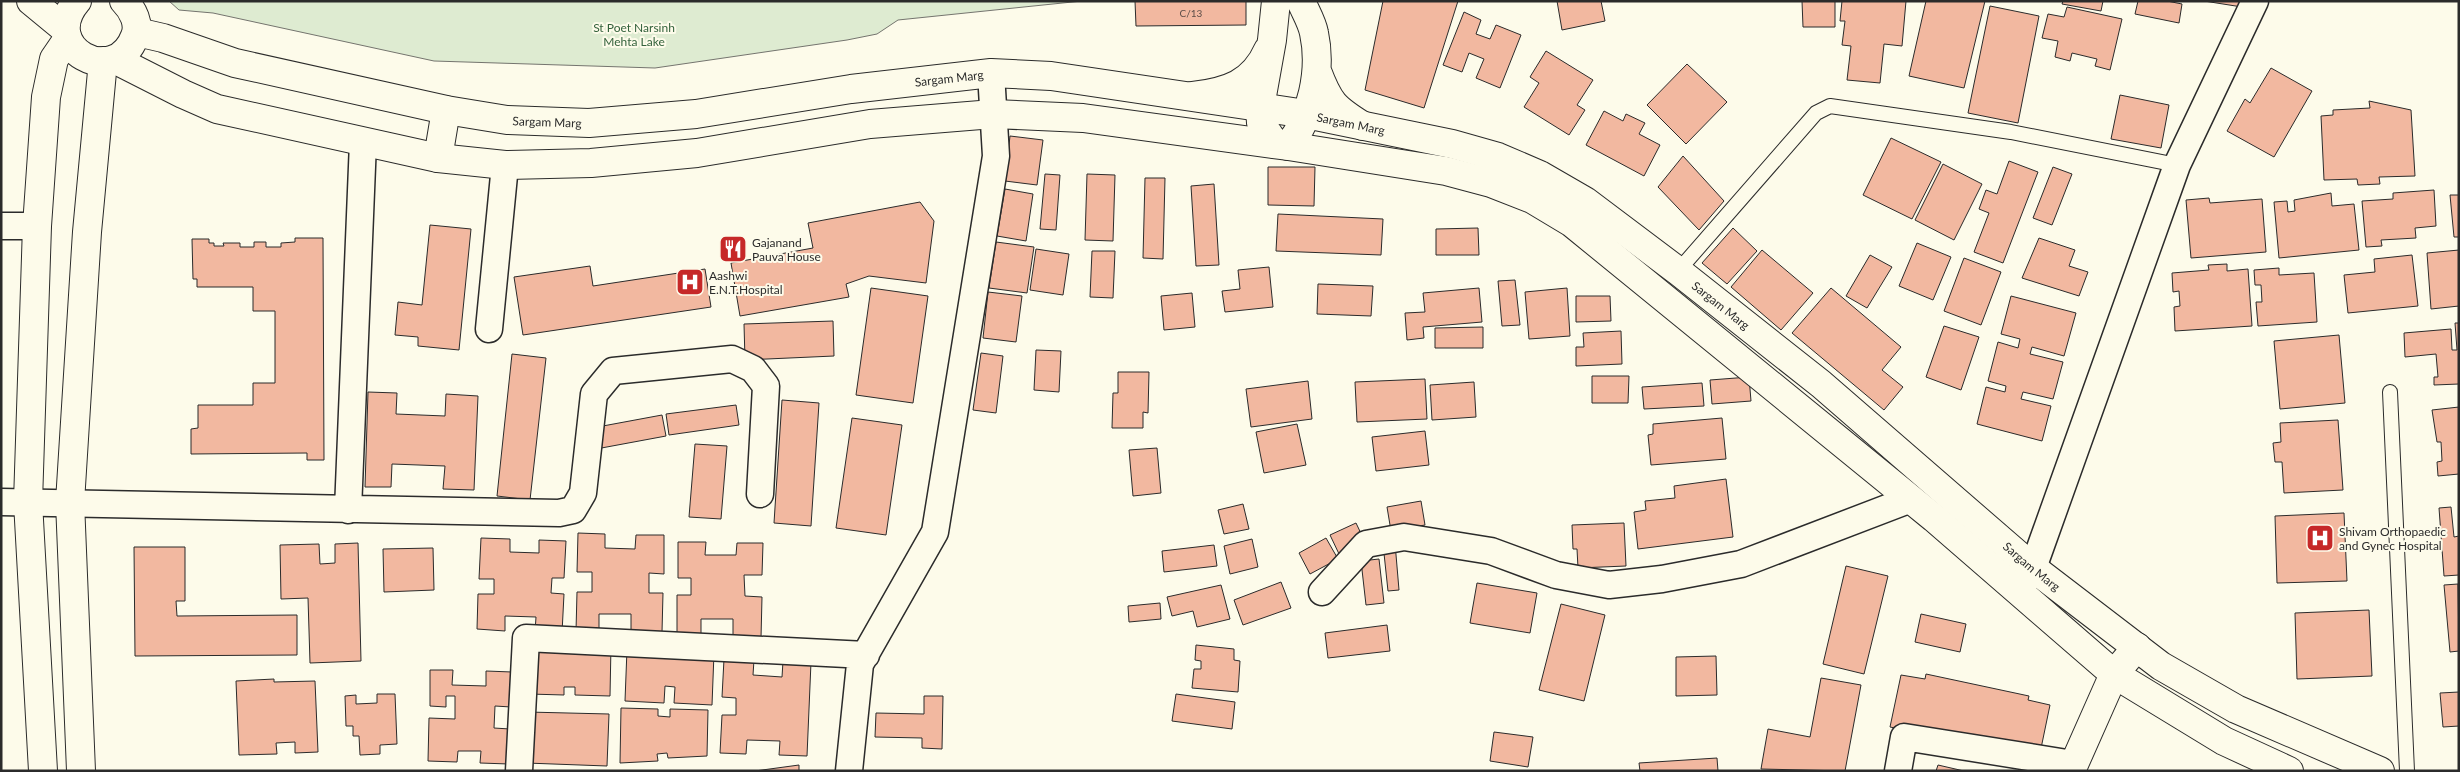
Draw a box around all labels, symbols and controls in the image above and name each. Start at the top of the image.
house number: C/13 [1180,7,1203,19]
park label: St Poet Narsinh Mehta Lake [593,20,675,49]
street label: Sargam Marg [914,66,984,89]
street label: Sargam Marg [1316,109,1386,138]
street label: Sargam Marg [512,113,582,130]
restaurant icon: Gajanand Pauva House [718,234,748,264]
place label: Gajanand Pauva House [752,235,821,264]
hospital icon: Aashwi E.N.T.Hospital [675,267,705,297]
place label: Aashwi E.N.T.Hospital [709,268,783,297]
street label: Sargam Marg [1689,278,1753,332]
hospital icon: Shivam Orthopaedic and Gynec Hospital [2305,523,2335,553]
place label: Shivam Orthopaedic and Gynec Hospital [2339,524,2446,553]
street label: Sargam Marg [2000,538,2063,594]

